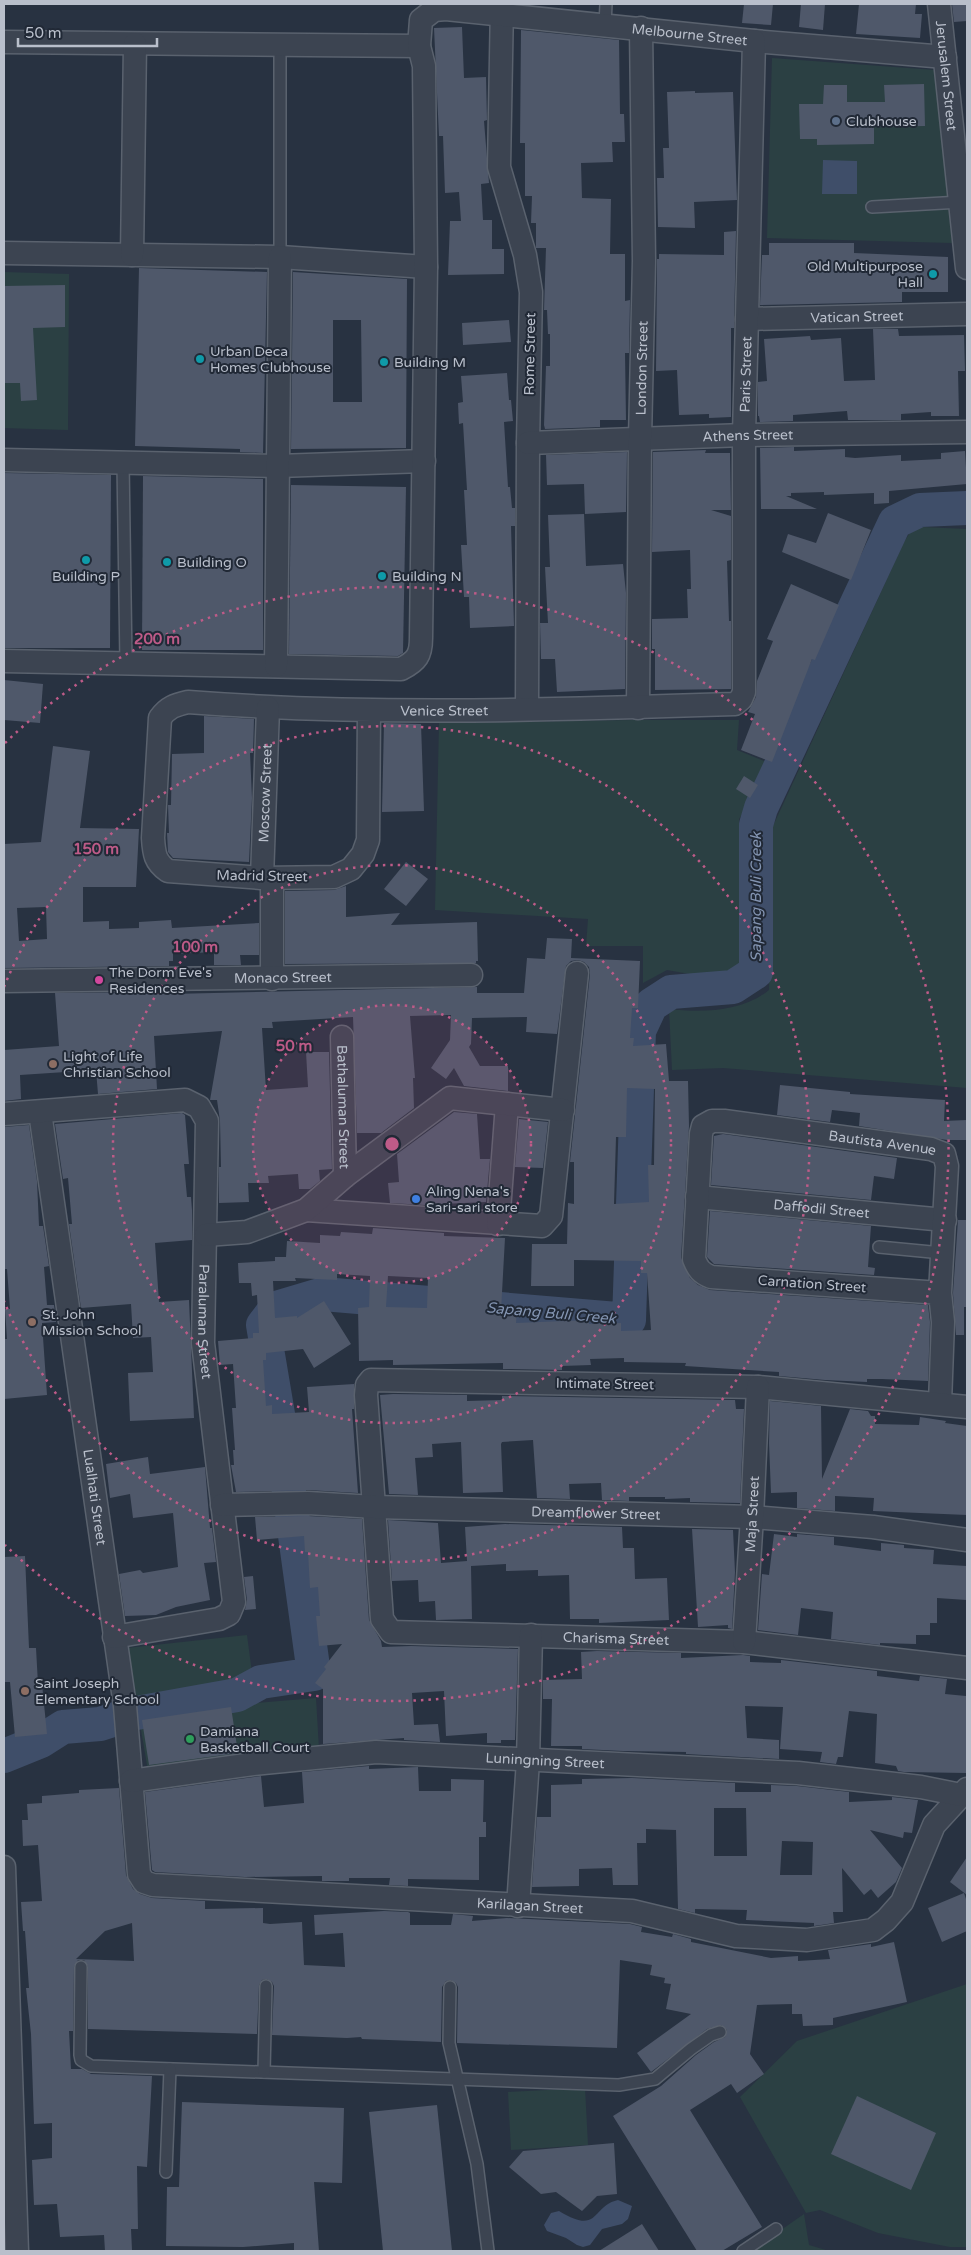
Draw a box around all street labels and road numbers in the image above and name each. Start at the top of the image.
street label: Melbourne Street [631,20,749,49]
street label: Jerusalem Street [932,20,961,132]
street label: Vatican Street [810,307,904,326]
street label: Rome Street [521,312,539,396]
street label: London Street [632,320,651,416]
street label: Paris Street [736,335,755,413]
street label: Athens Street [702,426,794,445]
street label: Venice Street [400,702,489,719]
street label: Moscow Street [255,743,275,843]
street label: Madrid Street [216,867,309,885]
street label: Monaco Street [234,968,333,987]
street label: Bathaluman Street [334,1045,353,1170]
street label: Bautista Avenue [828,1127,939,1159]
street label: Daffodil Street [773,1196,871,1222]
street label: Paraluman Street [194,1264,216,1381]
street label: Carnation Street [757,1272,867,1296]
street label: Intimate Street [556,1375,655,1393]
street label: Lualhati Street [80,1448,110,1547]
street label: Maja Street [741,1475,762,1553]
street label: Dreamflower Street [531,1503,661,1523]
street label: Charisma Street [563,1628,670,1648]
street label: Luningning Street [485,1749,606,1772]
street label: Karilagan Street [476,1894,584,1917]

